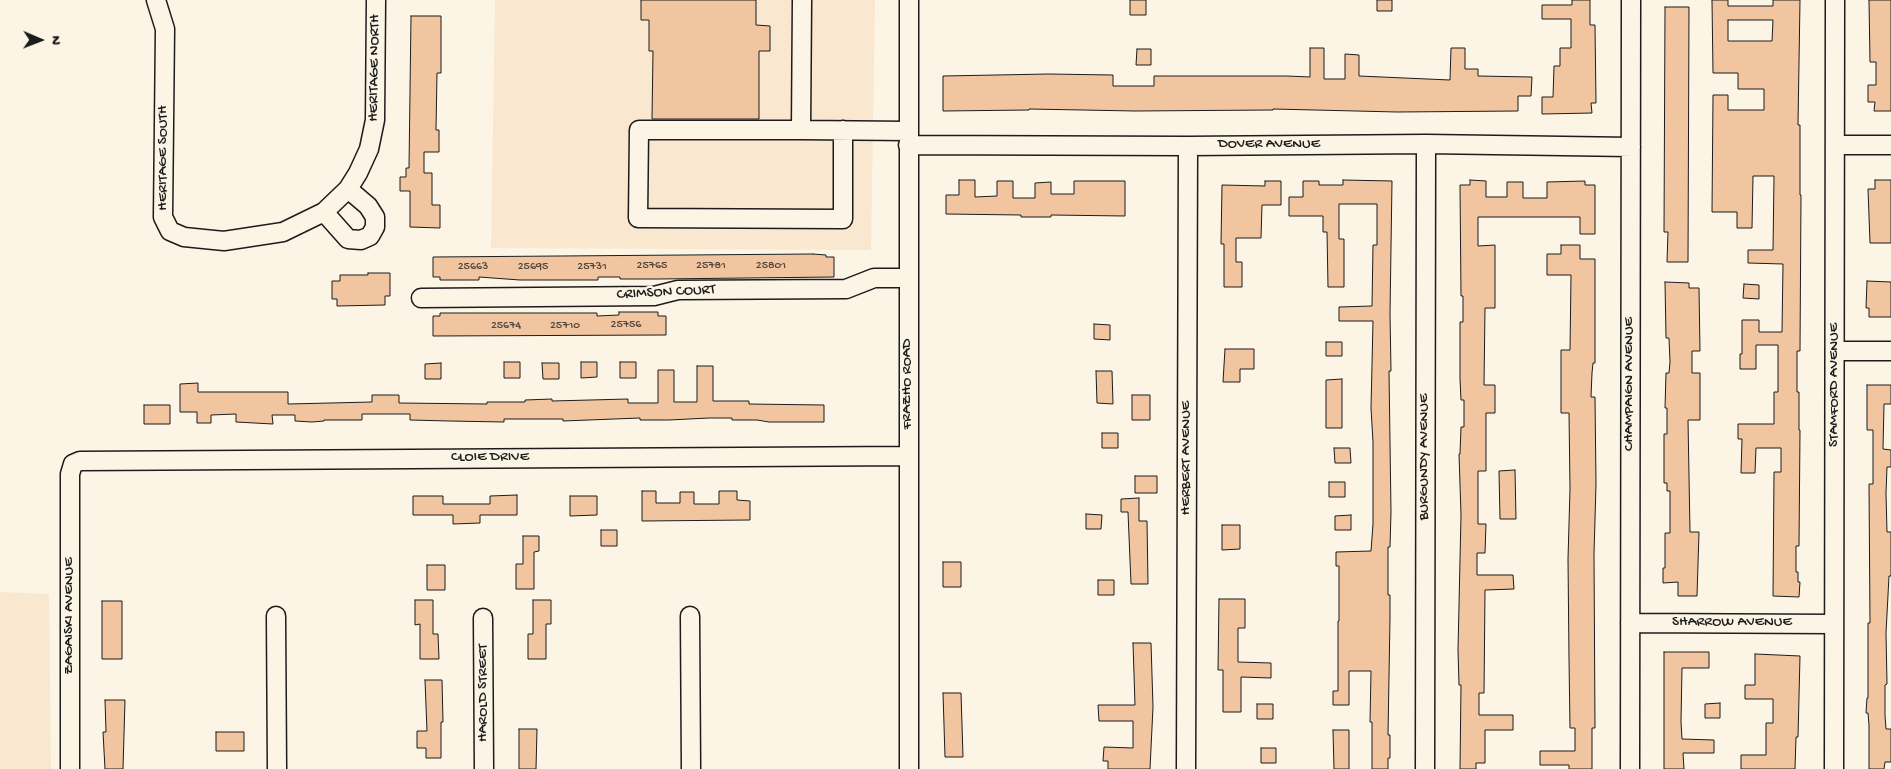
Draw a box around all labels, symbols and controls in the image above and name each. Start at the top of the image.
street label: HERITAGE NORTH [365,14,385,122]
north arrow [15,15,65,65]
text: N [47,36,64,45]
street label: HERITAGE SOUTH [155,105,173,211]
street label: DOVER AVENUE [1218,136,1320,154]
house number: 25765 [637,259,667,273]
house number: 25781 [696,259,726,273]
house number: 25801 [756,259,786,273]
house number: 25663 [458,260,488,274]
house number: 25695 [518,260,548,274]
house number: 25731 [577,260,607,274]
street label: CRIMSON COURT [616,281,716,305]
street label: CHAMPAIGN AVENUE [1621,317,1639,451]
house number: 25756 [611,318,641,332]
house number: 25674 [491,319,521,333]
house number: 25710 [550,319,580,333]
street label: STAMFORD AVENUE [1826,323,1844,447]
street label: FRAZHO ROAD [899,339,917,429]
street label: BURGUNDY AVENUE [1416,394,1434,520]
street label: HERBERT AVENUE [1178,401,1196,515]
street label: CLOIE DRIVE [451,449,529,467]
street label: ZAGAISKI AVENUE [61,557,79,675]
street label: SHARROW AVENUE [1672,614,1792,632]
street label: HAROLD STREET [475,644,493,742]

